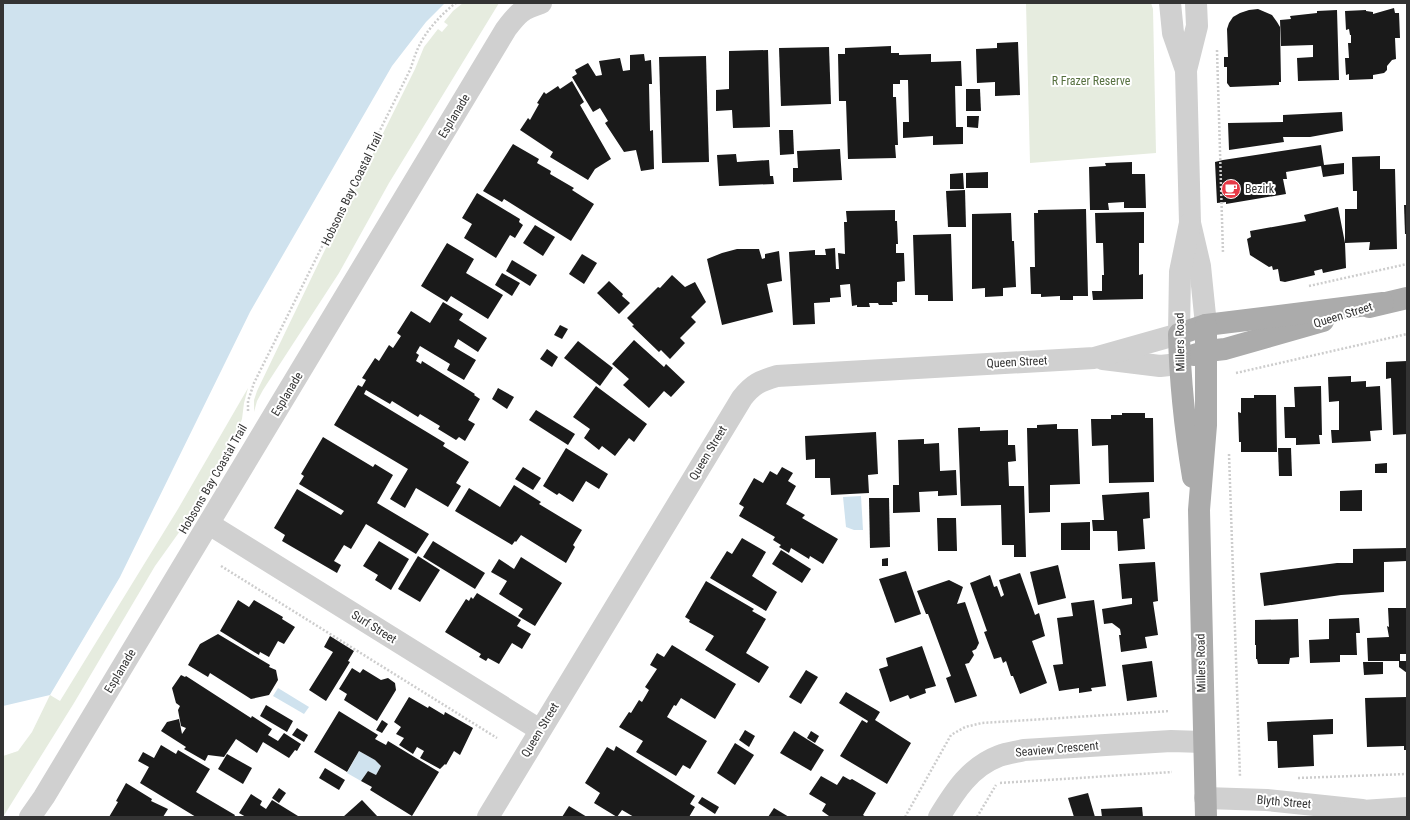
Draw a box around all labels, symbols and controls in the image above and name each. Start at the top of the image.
park label: R Frazer Reserve [1052,74,1131,88]
street label: Esplanade [435,91,473,141]
street label: Hobsons Bay Coastal Trail [319,130,385,248]
cafe icon: Bezirk [1220,178,1242,200]
place label: Bezirk [1245,182,1275,196]
street label: Queen Street [1312,299,1375,331]
street label: Millers Road [1172,312,1188,372]
street label: Queen Street [986,353,1048,371]
street label: Esplanade [268,369,306,419]
street label: Hobsons Bay Coastal Trail [176,422,250,536]
street label: Queen Street [686,423,730,483]
street label: Surf Street [349,608,399,647]
street label: Millers Road [1193,633,1209,693]
street label: Esplanade [101,646,139,696]
street label: Queen Street [518,700,562,760]
street label: Seaview Crescent [1015,738,1100,760]
street label: Blyth Street [1256,793,1312,811]

